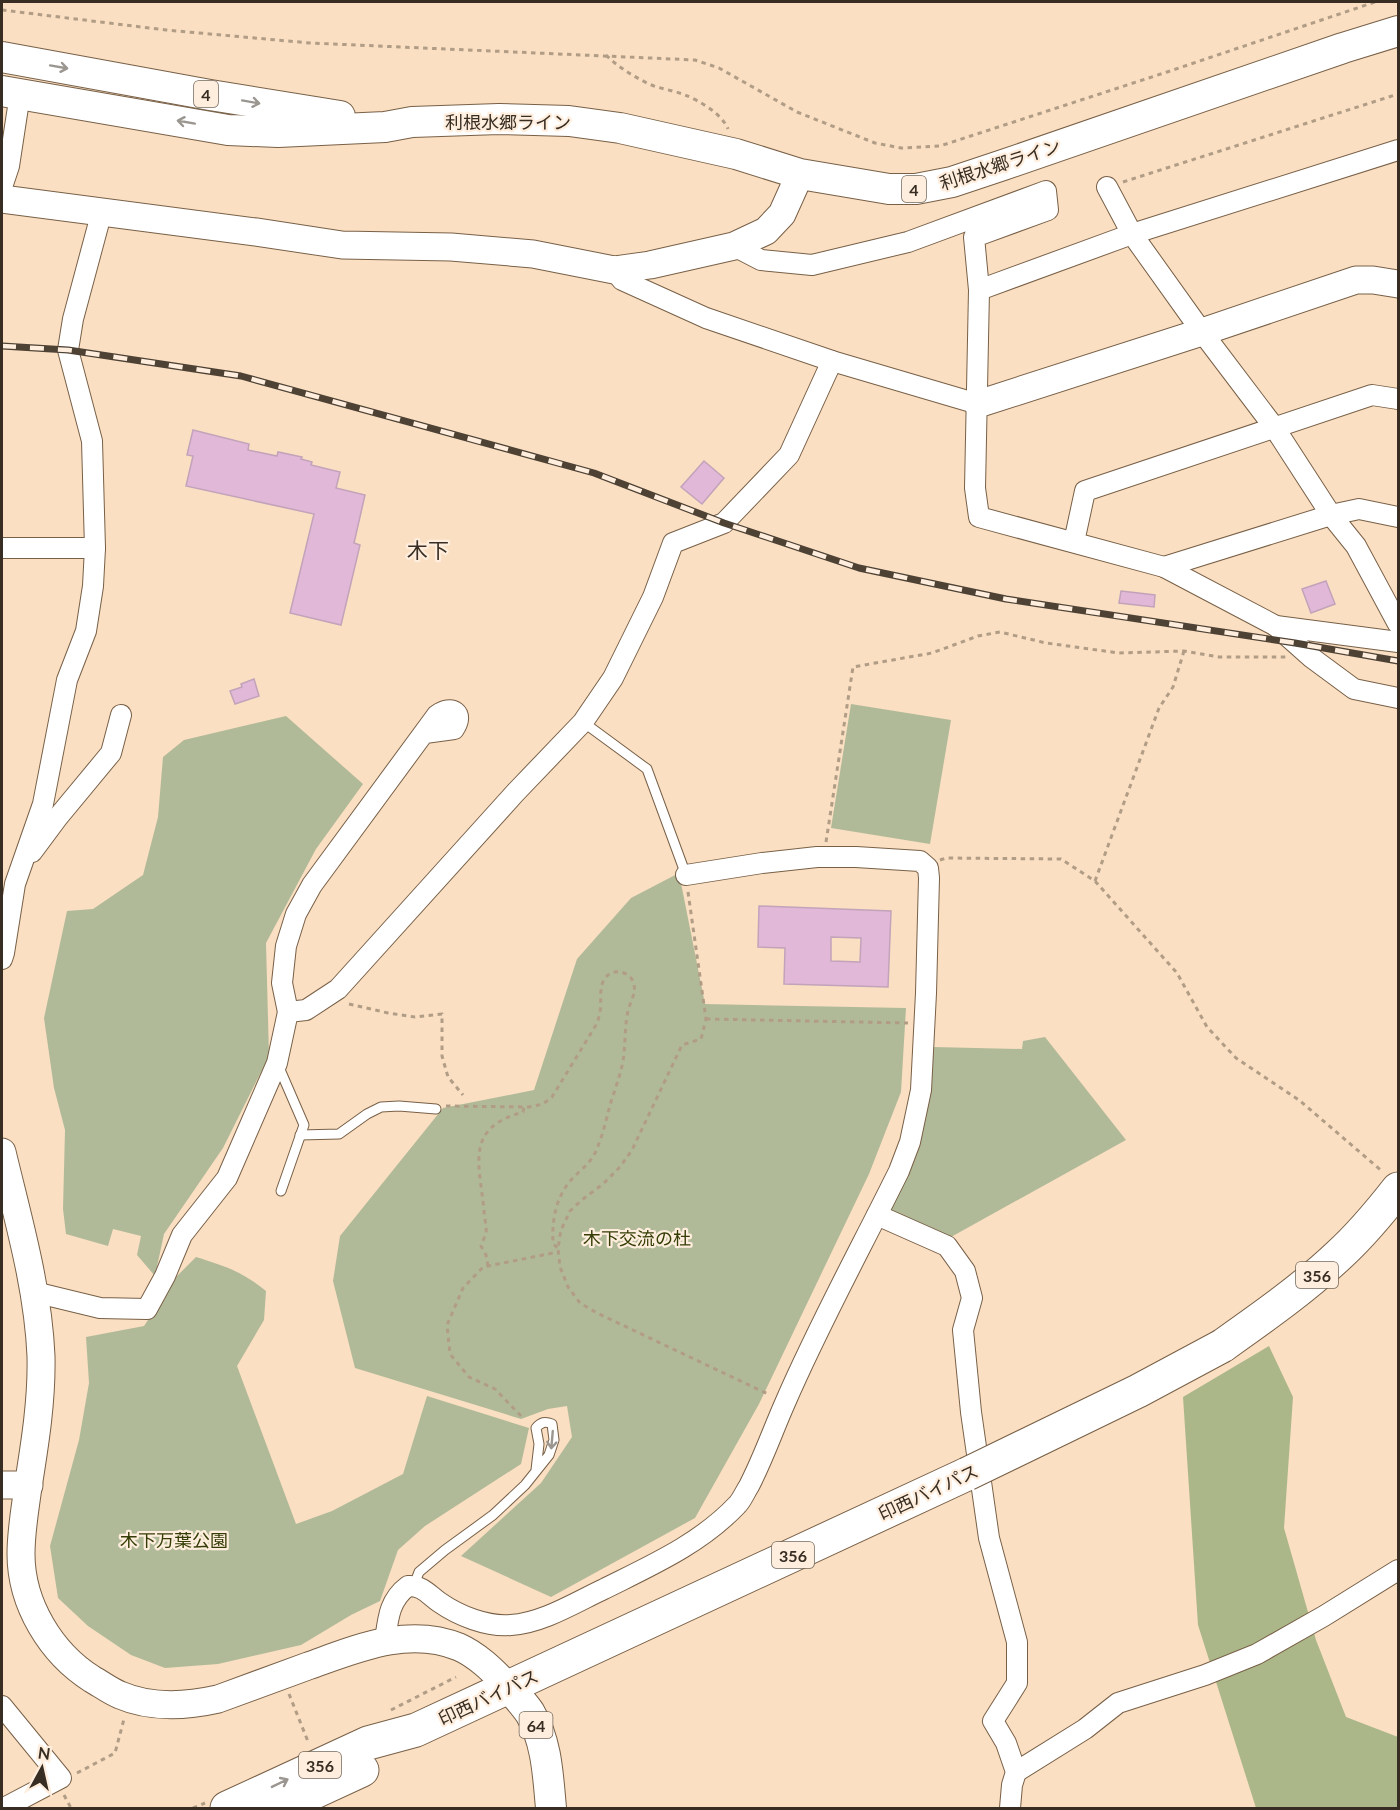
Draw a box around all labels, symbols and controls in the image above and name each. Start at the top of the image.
one-way arrow [49,62,68,73]
road number: 4 [194,81,218,107]
one-way arrow [241,97,260,108]
street label: 利根水郷ライン [445,111,571,133]
one-way arrow [177,117,197,128]
street label: 利根水郷ライン [937,134,1063,194]
road number: 4 [902,176,926,202]
district label: 木下 [407,537,449,562]
park label: 木下交流の杜 [583,1227,691,1249]
road number: 356 [1296,1262,1338,1288]
one-way arrow [546,1430,557,1449]
street label: 印西バイパス [875,1459,981,1525]
park label: 木下万葉公園 [120,1529,228,1551]
road number: 356 [772,1542,814,1568]
street label: 印西バイパス [435,1664,541,1730]
road number: 64 [520,1712,552,1738]
north arrow [12,1738,72,1798]
text: N [37,1742,52,1763]
road number: 356 [299,1752,341,1778]
one-way arrow [270,1777,288,1789]

